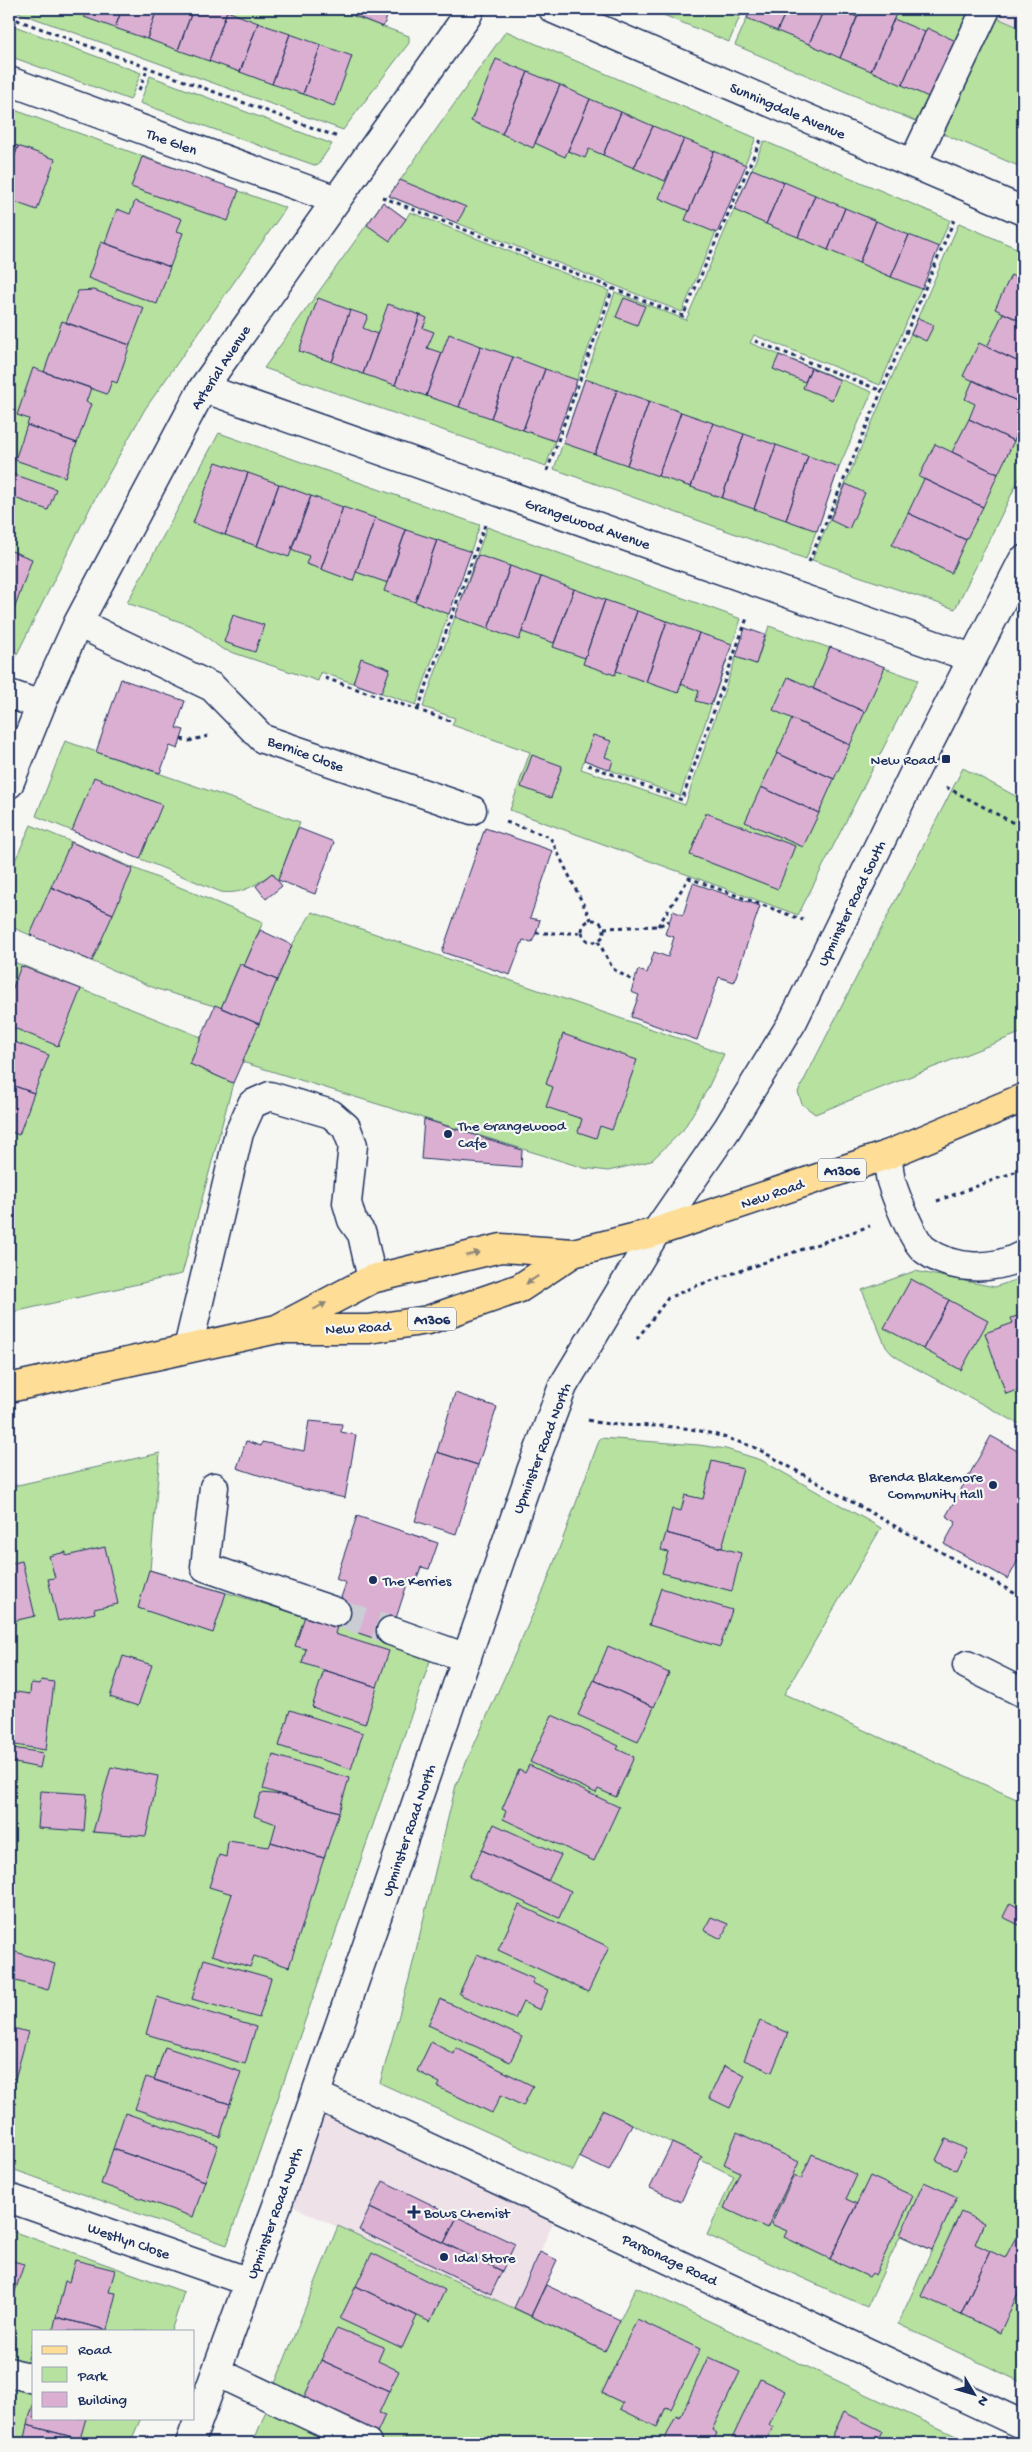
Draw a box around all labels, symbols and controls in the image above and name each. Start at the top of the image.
street label: Sunningdale Avenue [727,79,848,144]
street label: The Glen [143,125,199,160]
street label: Arterial Avenue [188,322,256,414]
street label: Grangewood Avenue [522,495,653,555]
street label: Bernice Close [264,732,346,777]
place label: New Road [871,752,937,770]
marker: New Road [940,753,952,765]
street label: Upminster Road South [815,838,891,970]
place label: The Grangewood Cafe [457,1118,567,1153]
marker: The Grangewood Cafe [442,1128,454,1140]
road number: A1306 [818,1158,866,1182]
street label: New Road [739,1175,808,1214]
one-way arrow [466,1250,481,1258]
one-way arrow [525,1275,539,1285]
one-way arrow [314,1302,327,1311]
road number: A1306 [408,1308,456,1330]
street label: New Road [325,1318,392,1340]
street label: Upminster Road North [510,1381,576,1517]
place label: Brenda Blakemore Community Hall [868,1469,983,1504]
marker: Brenda Blakemore Community Hall [987,1479,999,1491]
place label: The Kerries [382,1573,452,1591]
marker: The Kerries [367,1574,379,1586]
street label: Upminster Road North [379,1762,441,1899]
street label: Upminster Road North [244,2145,308,2282]
place label: Bows Chemist [423,2205,512,2223]
marker: Bows Chemist [408,2206,420,2218]
street label: Westlyn Close [85,2219,172,2264]
street label: Parsonage Road [618,2230,721,2291]
place label: Idal Store [454,2250,516,2268]
marker: Idal Store [438,2251,450,2263]
legend [32,2330,195,2420]
text: Road [78,2342,112,2360]
text: Park [77,2368,108,2386]
north arrow [950,2370,1000,2420]
text: Building [77,2392,127,2410]
text: N [973,2392,992,2409]

